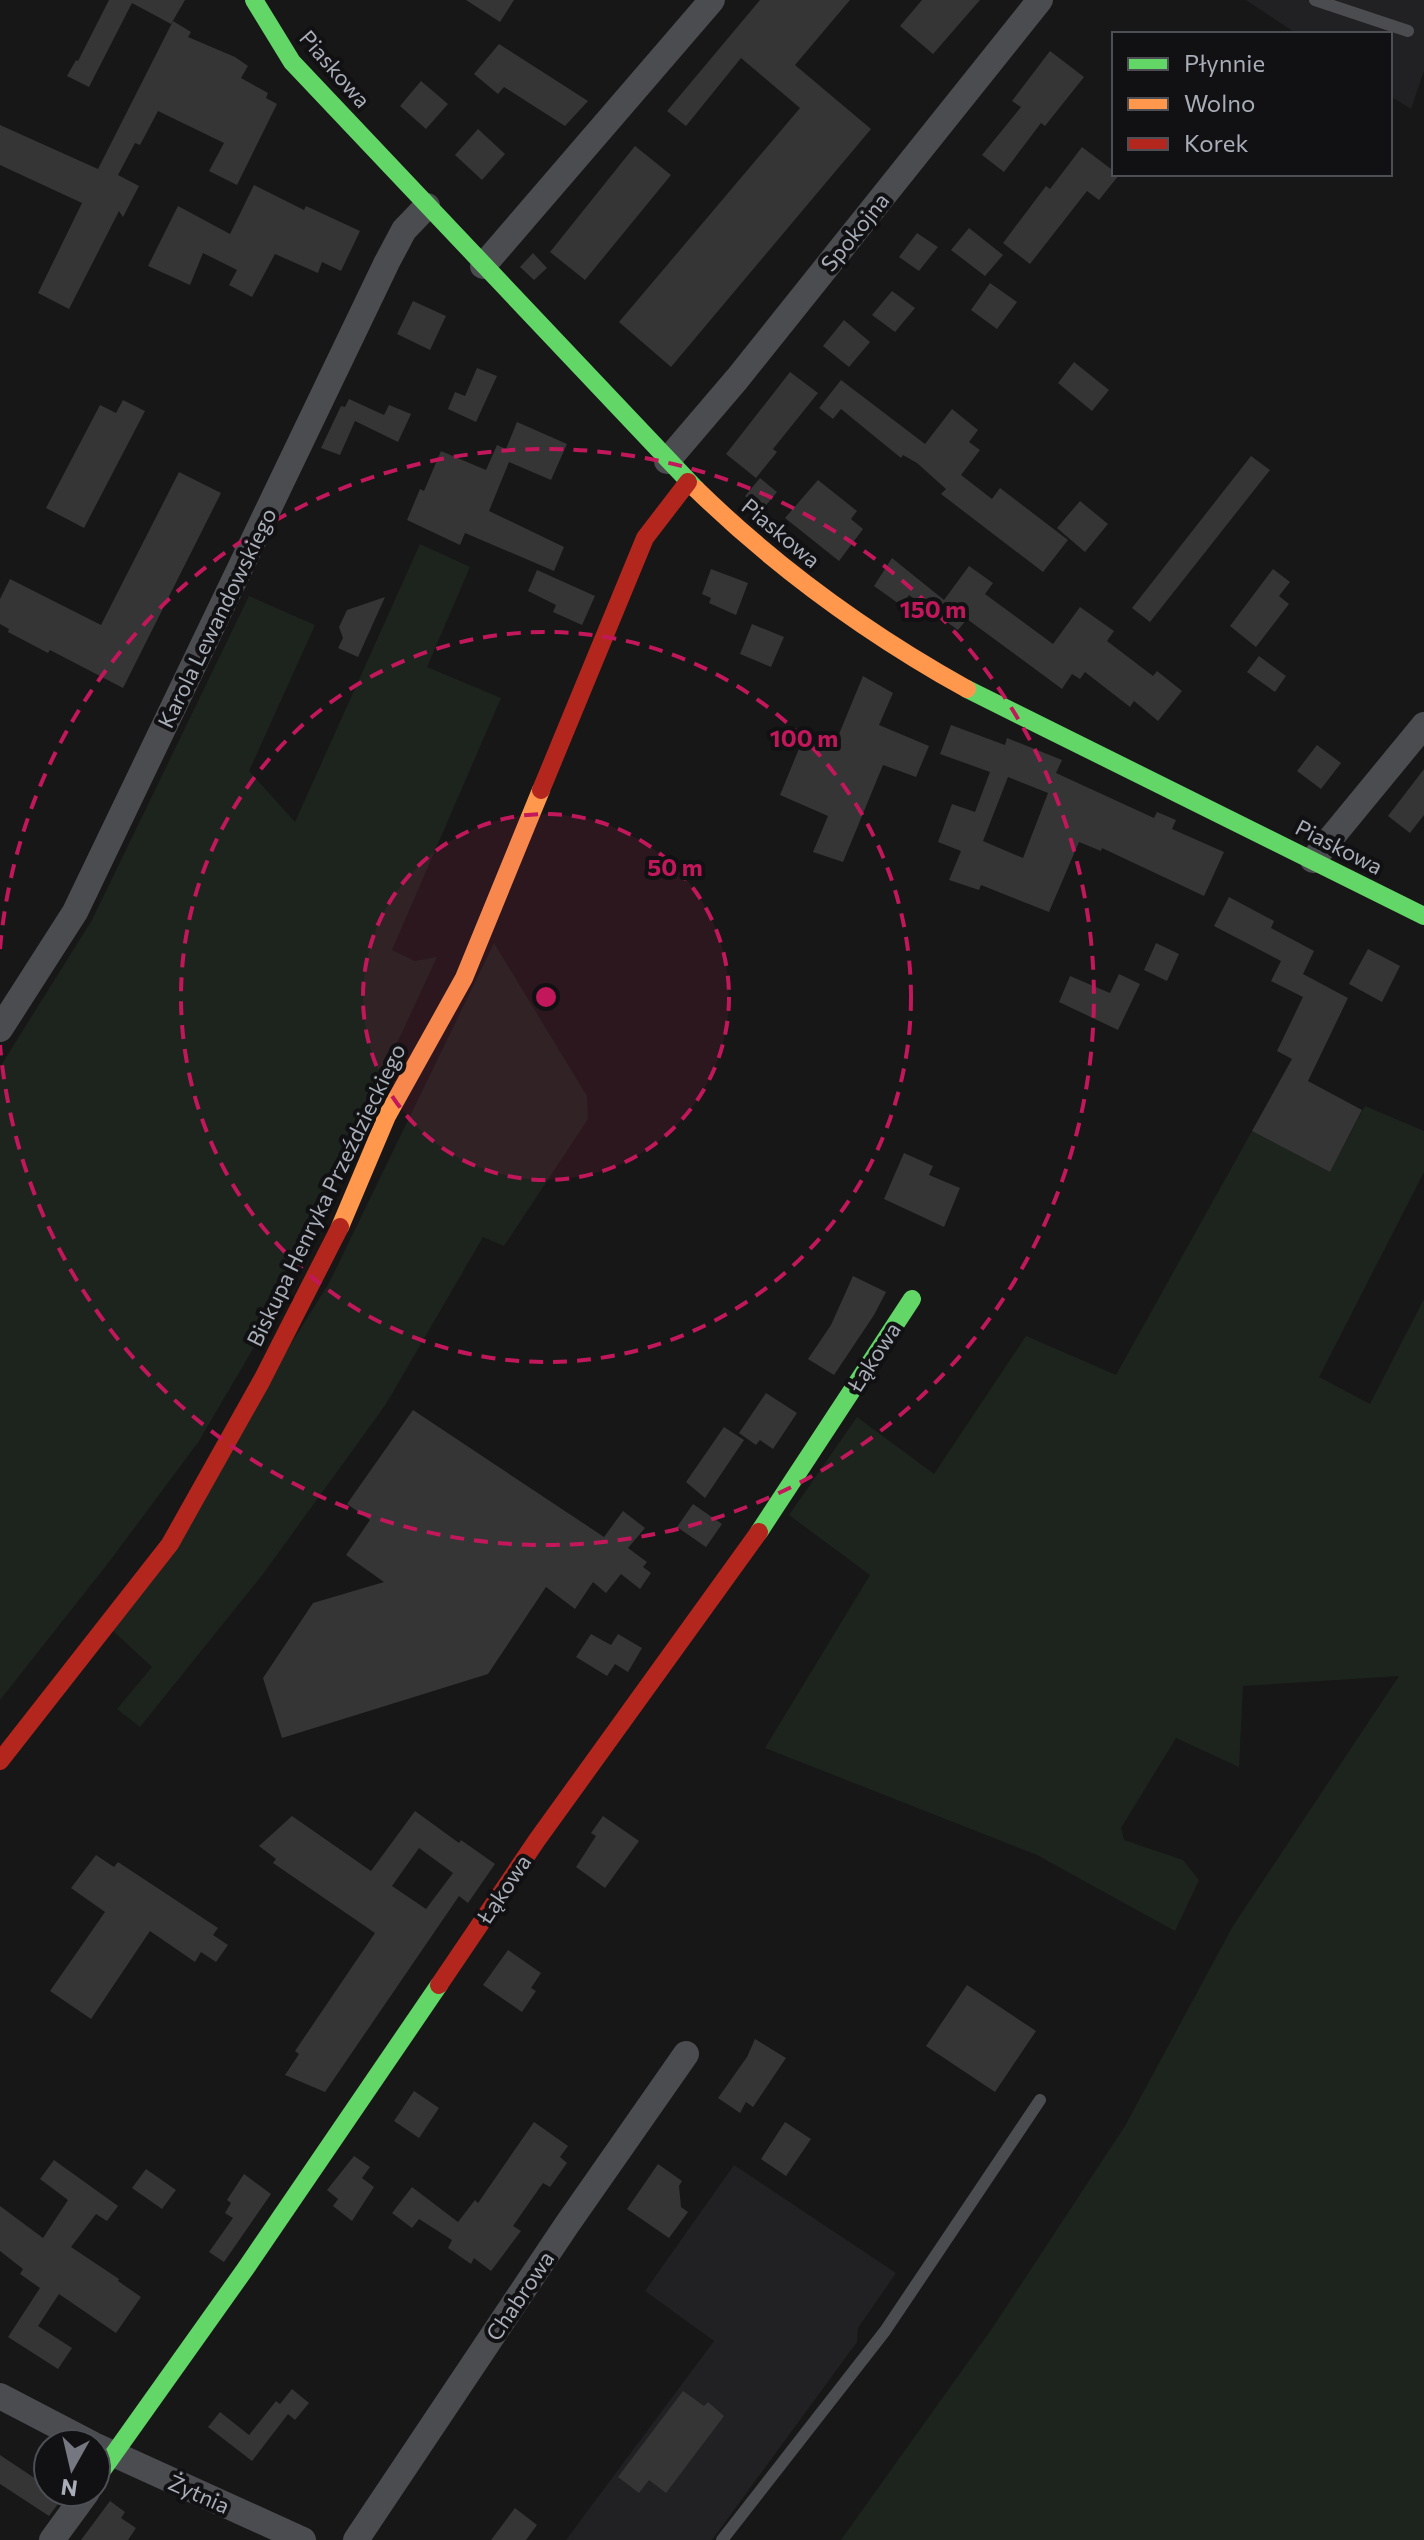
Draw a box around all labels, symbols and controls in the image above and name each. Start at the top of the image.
street label: Piaskowa [294,24,376,113]
legend [1112,32,1392,176]
text: Płynnie [1184,48,1265,77]
text: Wolno [1184,88,1255,117]
text: Korek [1184,128,1248,157]
street label: Spokojna [815,187,894,276]
street label: Piaskowa [737,492,826,573]
street label: Karola Lewandowskiego [151,503,282,732]
text: 150 m [900,594,966,623]
text: 100 m [770,723,838,752]
street label: Piaskowa [1291,813,1387,880]
text: 50 m [647,852,703,881]
centre of rings [532,983,560,1011]
street label: Biskupa Henryka Przeździeckiego [240,1039,411,1350]
street label: Łąkowa [841,1317,906,1397]
street label: Łąkowa [470,1849,536,1929]
street label: Chabrowa [480,2246,559,2346]
north arrow [32,2428,112,2508]
street label: Żytnia [164,2468,234,2519]
text: N [59,2474,79,2503]

